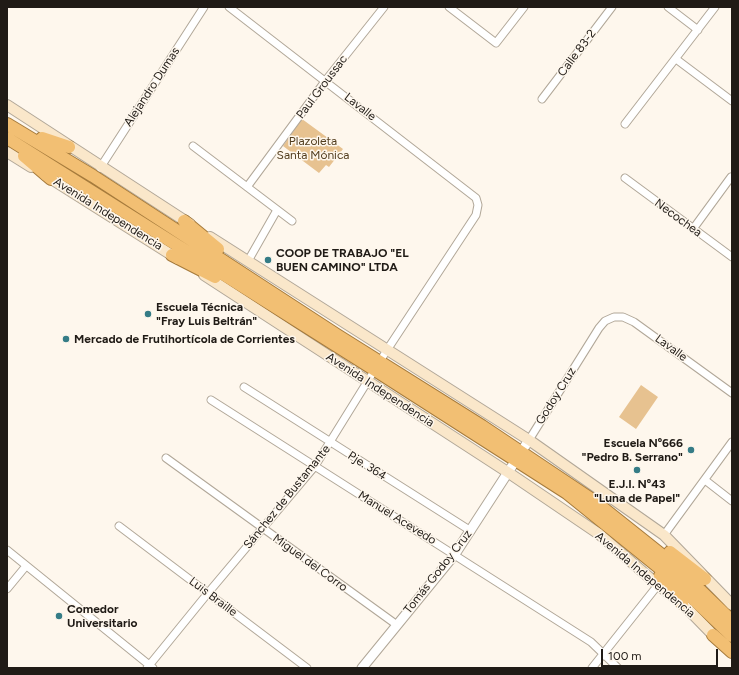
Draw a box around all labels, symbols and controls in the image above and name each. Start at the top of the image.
street label: Calle 83-2 [555,27,599,79]
street label: Alejandro Dumas [121,45,183,129]
street label: Paul Groussac [293,52,351,122]
street label: Lavalle [341,90,379,124]
park label: Plazoleta Santa Mónica [277,134,349,162]
street label: Avenida Independencia [51,175,165,253]
street label: Necochea [651,196,705,240]
place label: COOP DE TRABAJO "EL BUEN CAMINO" LTDA [276,246,409,274]
marker: COOP DE TRABAJO "EL BUEN CAMINO" LTDA [263,255,273,265]
place label: Escuela Técnica "Fray Luis Beltrán" [156,300,257,328]
marker: Escuela Técnica "Fray Luis Beltrán" [143,309,153,319]
place label: Mercado de Frutihortícola de Corrientes [74,332,295,346]
street label: Lavalle [652,332,690,364]
marker: Mercado de Frutihortícola de Corrientes [61,334,71,344]
street label: Avenida Independencia [323,350,437,430]
street label: Godoy Cruz [533,365,579,427]
place label: Escuela Nº666 "Pedro B. Serrano" [581,436,683,464]
street label: Sánchez de Bustamante [241,442,333,552]
marker: Escuela Nº666 "Pedro B. Serrano" [686,445,696,455]
street label: Pje. 364 [345,449,389,483]
marker: E.J.I. Nº43 "Luna de Papel" [632,465,642,475]
place label: E.J.I. Nº43 "Luna de Papel" [594,477,680,505]
street label: Manuel Acevedo [355,488,439,548]
street label: Tomás Godoy Cruz [401,527,475,617]
street label: Avenida Independencia [592,529,698,621]
street label: Miguel del Corro [270,531,350,595]
street label: Luis Braille [186,574,240,620]
place label: Comedor Universitario [67,602,138,630]
marker: Comedor Universitario [54,611,64,621]
scale bar [603,641,720,667]
text: 100 m [608,649,642,663]

